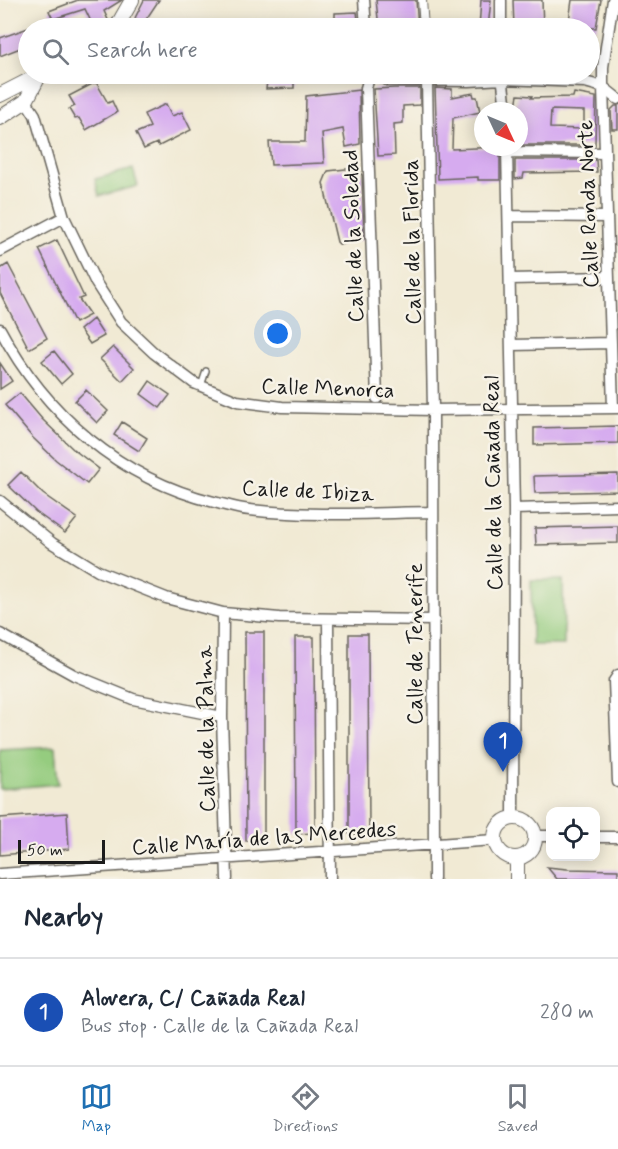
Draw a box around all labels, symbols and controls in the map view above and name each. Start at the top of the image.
search box [18,18,600,84]
icon: search [39,35,72,68]
text: Search here [87,37,198,65]
north arrow [474,102,528,156]
street label: Calle Ronda Norte [572,119,606,288]
street label: Calle de la Soledad [337,149,371,323]
street label: Calle de la Florida [398,159,428,325]
your location [263,319,292,348]
street label: Calle Menorca [261,373,395,405]
street label: Calle de la Cañada Real [478,375,510,591]
street label: Calle de Ibiza [241,475,375,509]
street label: Calle de Tenerife [402,563,430,725]
street label: Calle de la Palma [192,644,222,813]
pin: 1 [484,722,522,772]
map controls [546,807,600,861]
button: locate [546,807,600,861]
street label: Calle María de las Mercedes [131,816,398,862]
scale bar [18,837,105,864]
text: 50 m [27,840,63,861]
text: Nearby [24,901,103,935]
text: Alovera, C/ Cañada Real [81,985,305,1013]
text: 1 [39,999,48,1026]
text: 280 m [540,999,594,1026]
text: Bus stop · Calle de la Cañada Real [81,1013,358,1040]
tab: Map [80,1080,113,1137]
tab: Directions [272,1080,338,1137]
tab: Saved [498,1080,538,1137]

